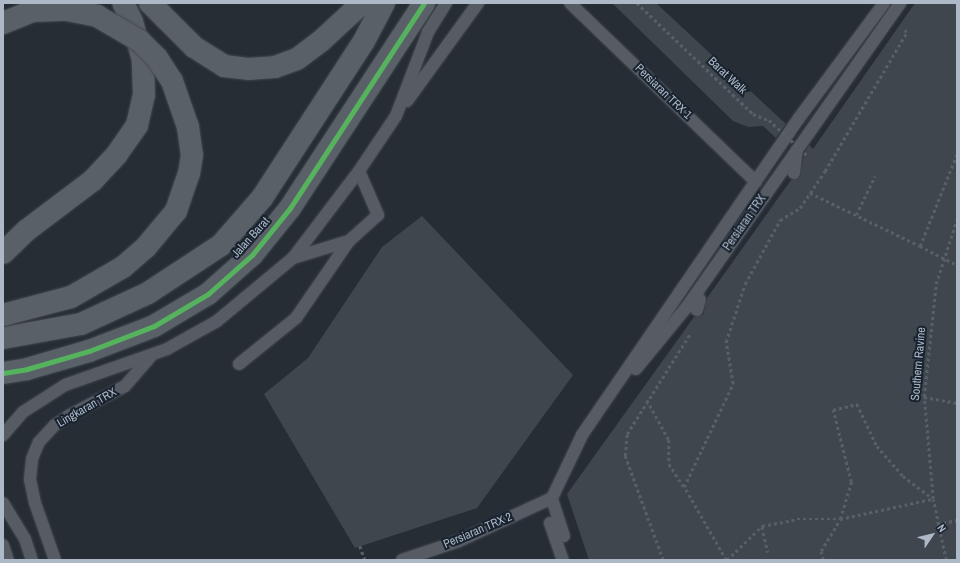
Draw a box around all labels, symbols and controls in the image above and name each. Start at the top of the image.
street label: Barat Walk [705,54,749,98]
street label: Persiaran TRX 1 [632,61,694,123]
street label: Persiaran TRX [720,192,770,254]
street label: Jalan Barat [229,215,273,261]
street label: Southern Ravine [909,327,929,401]
street label: Lingkaran TRX [55,385,119,431]
street label: Persiaran TRX 2 [441,510,515,552]
north arrow [912,515,952,555]
text: N [934,521,949,535]

